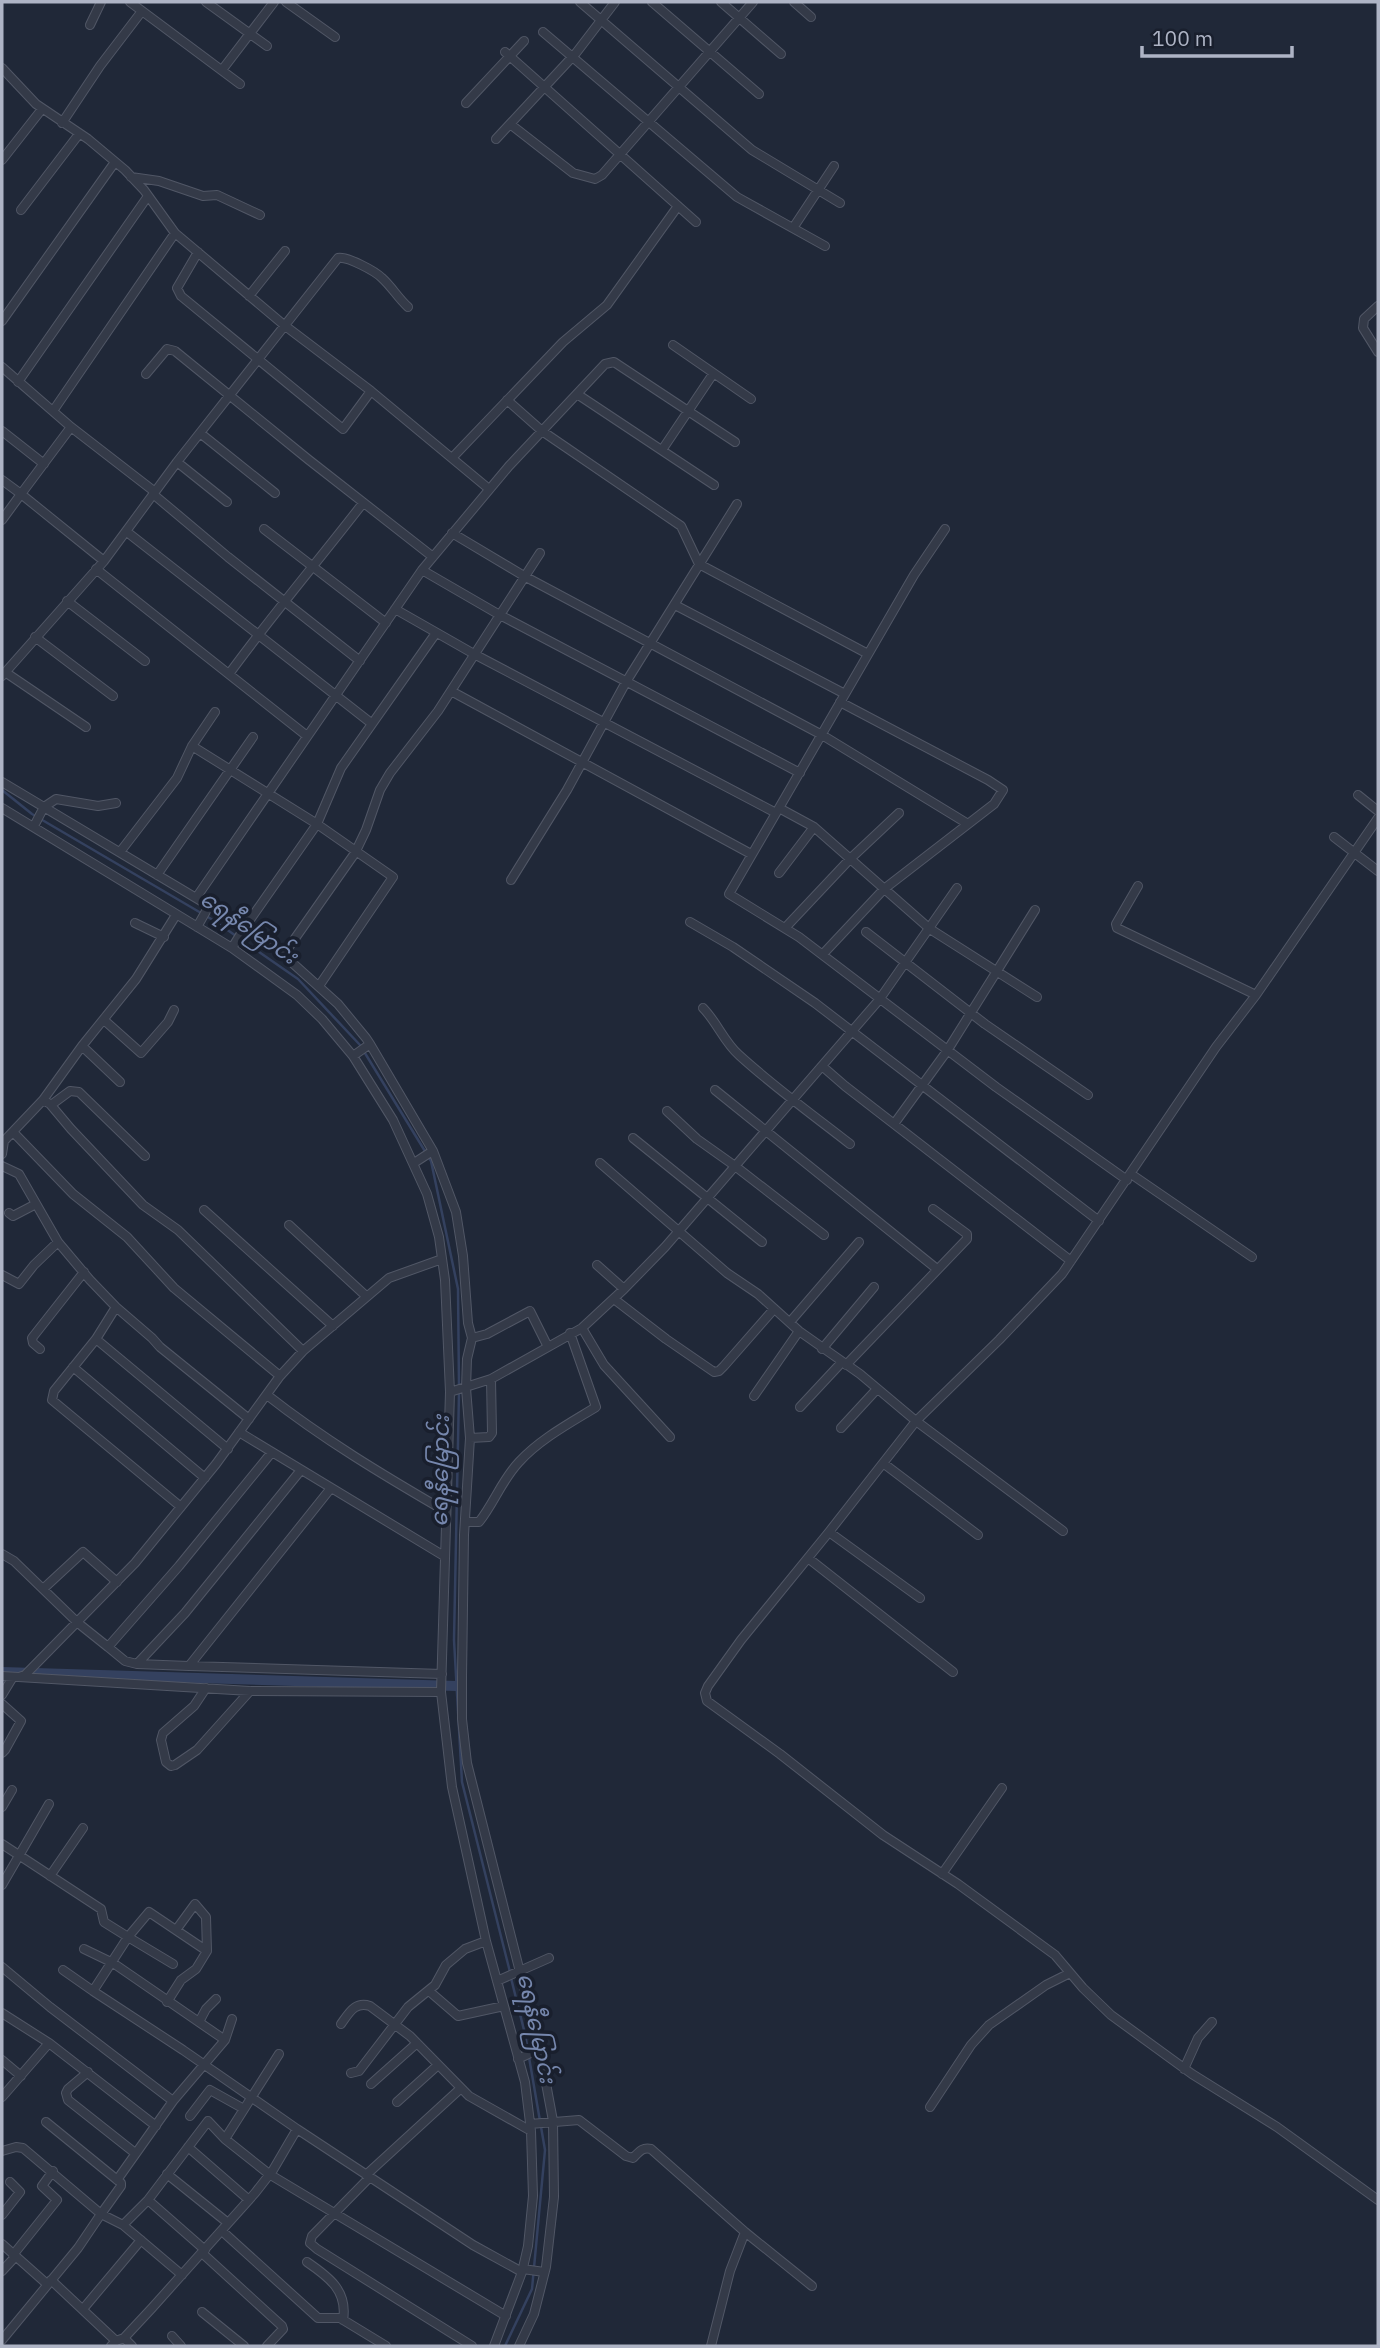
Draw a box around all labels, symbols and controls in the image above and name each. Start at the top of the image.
scale bar [1142,14,1292,58]
text: 100 m [1152,24,1213,52]
water label: ရေနီမြောင်း [192,883,306,975]
water label: ရေနီမြောင်း [423,1413,460,1527]
water label: ရေနီမြောင်း [507,1970,565,2089]

